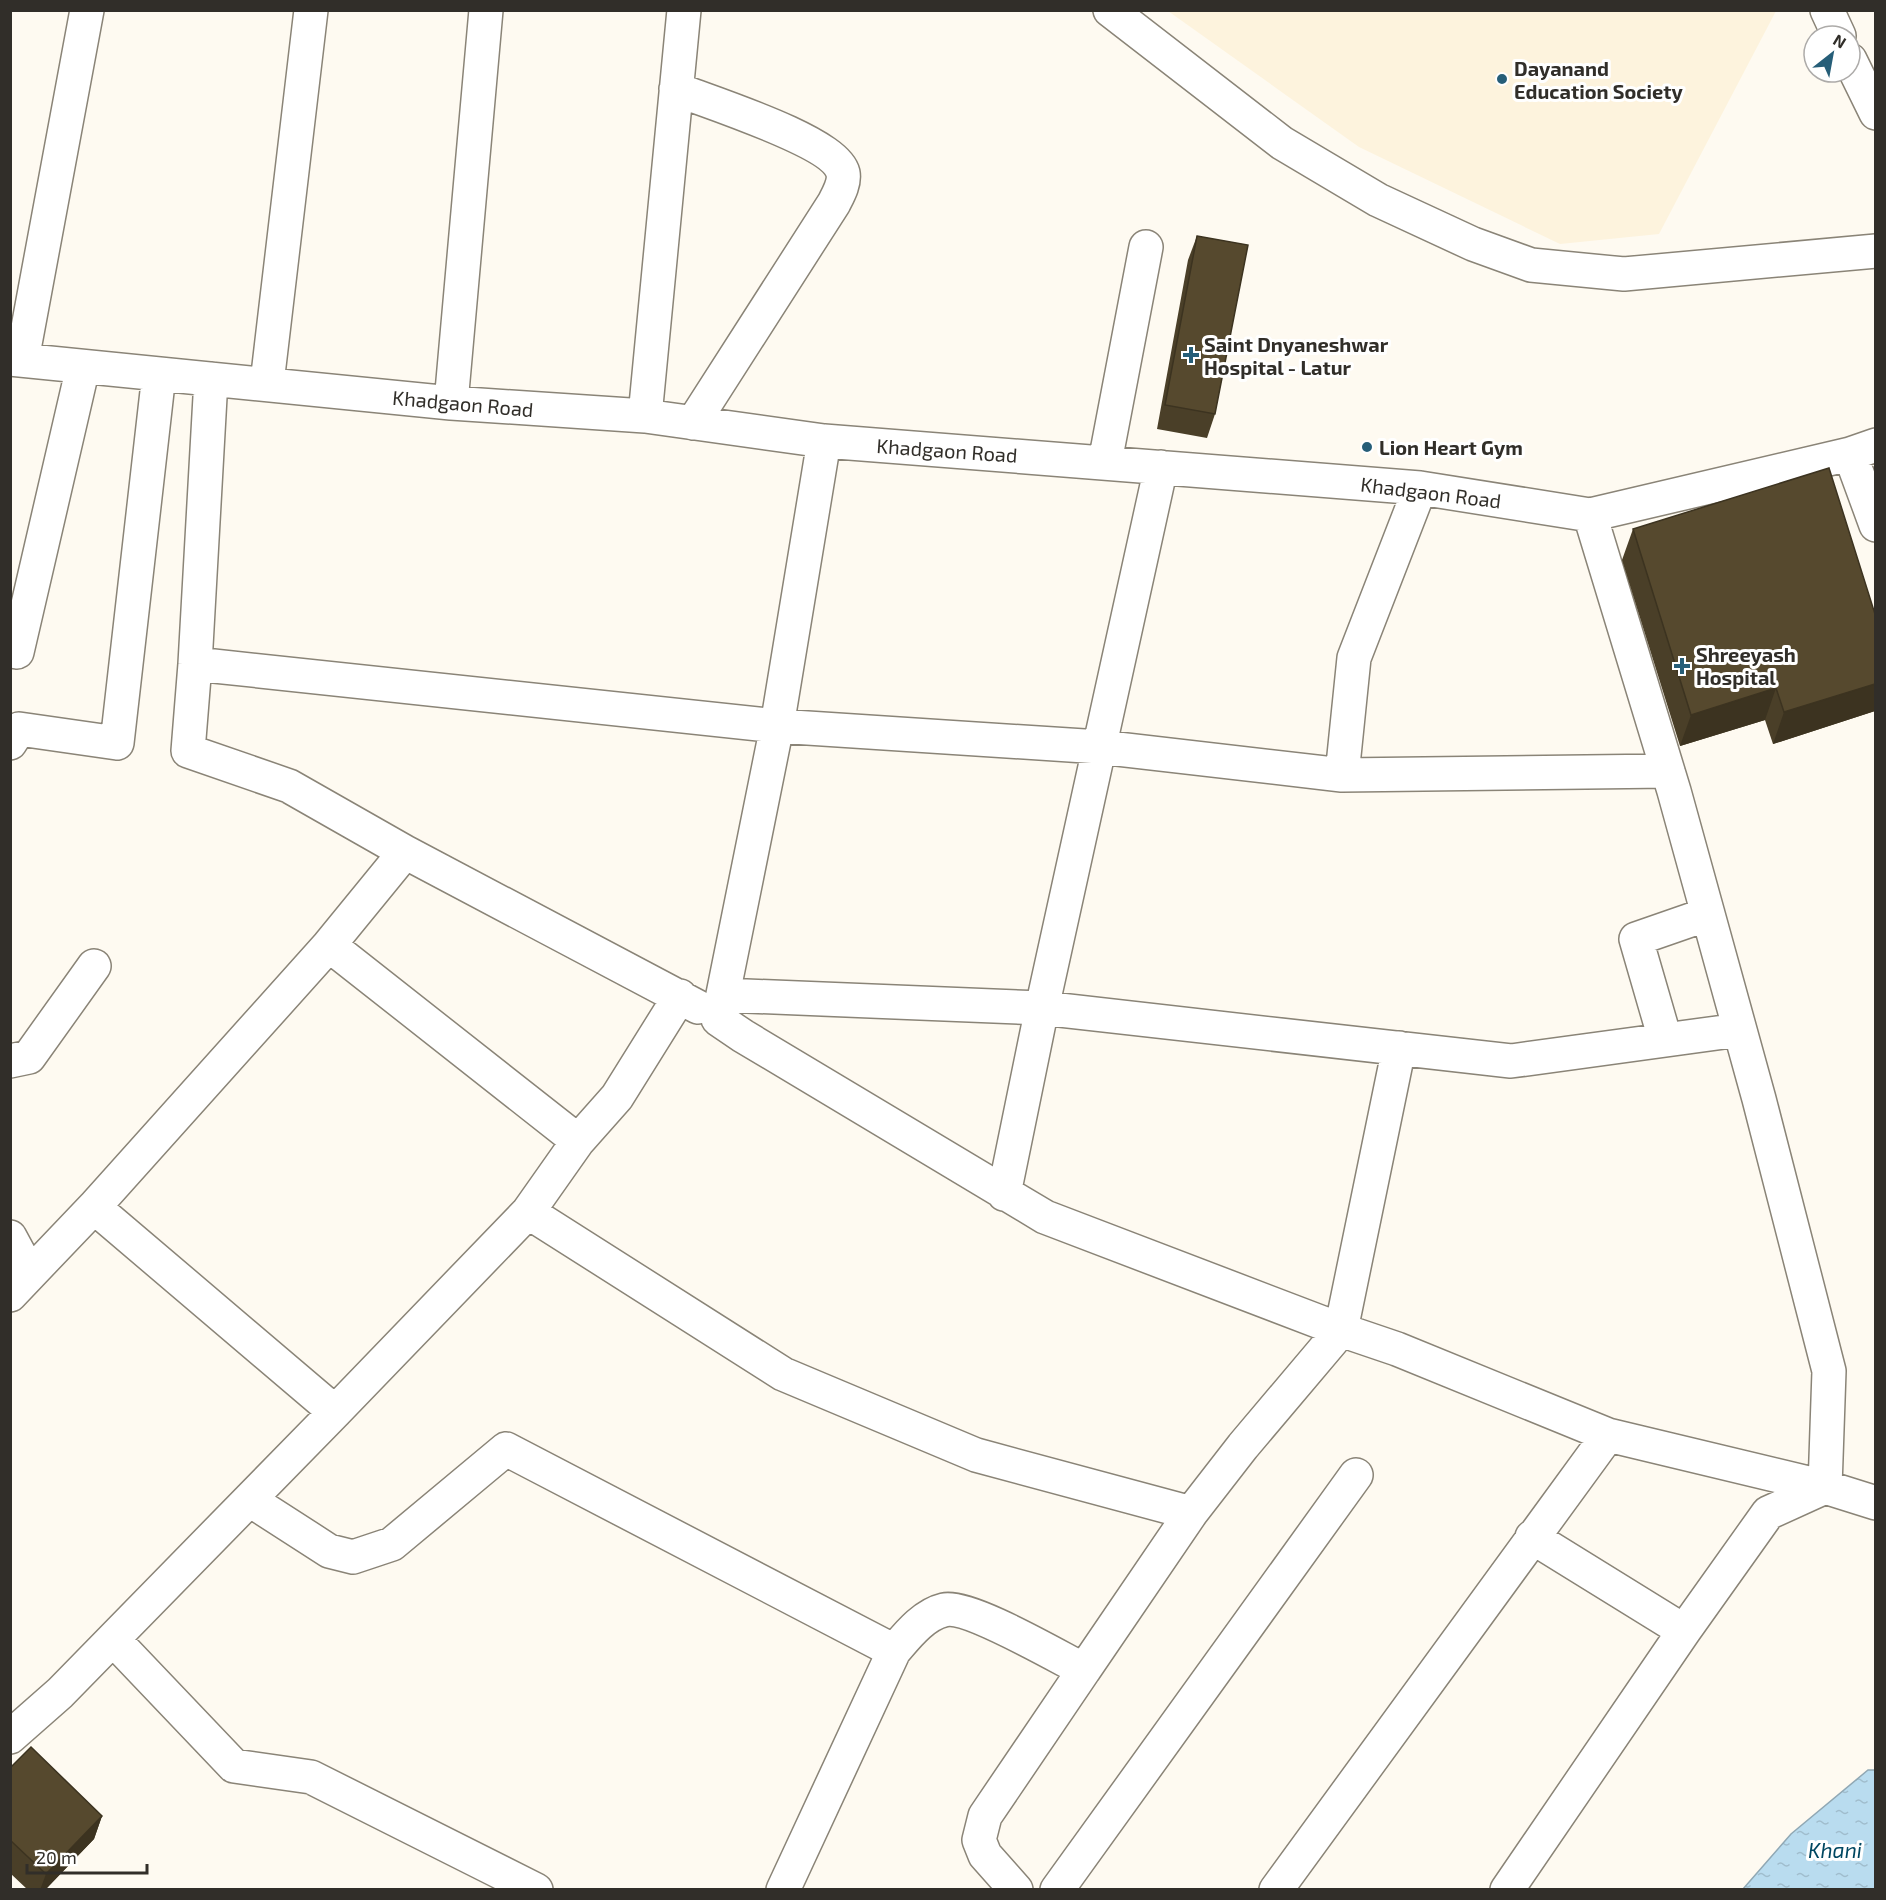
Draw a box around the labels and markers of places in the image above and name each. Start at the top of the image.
place label: Dayanand Education Society [1514,56,1683,104]
marker: Dayanand Education Society [1495,72,1509,86]
place label: Saint Dnyaneshwar Hospital - Latur [1204,332,1389,379]
marker: Saint Dnyaneshwar Hospital - Latur [1182,346,1200,364]
place label: Lion Heart Gym [1379,435,1523,460]
marker: Lion Heart Gym [1360,440,1374,454]
place label: Shreeyash Hospital [1696,642,1796,689]
marker: Shreeyash Hospital [1673,657,1691,675]

